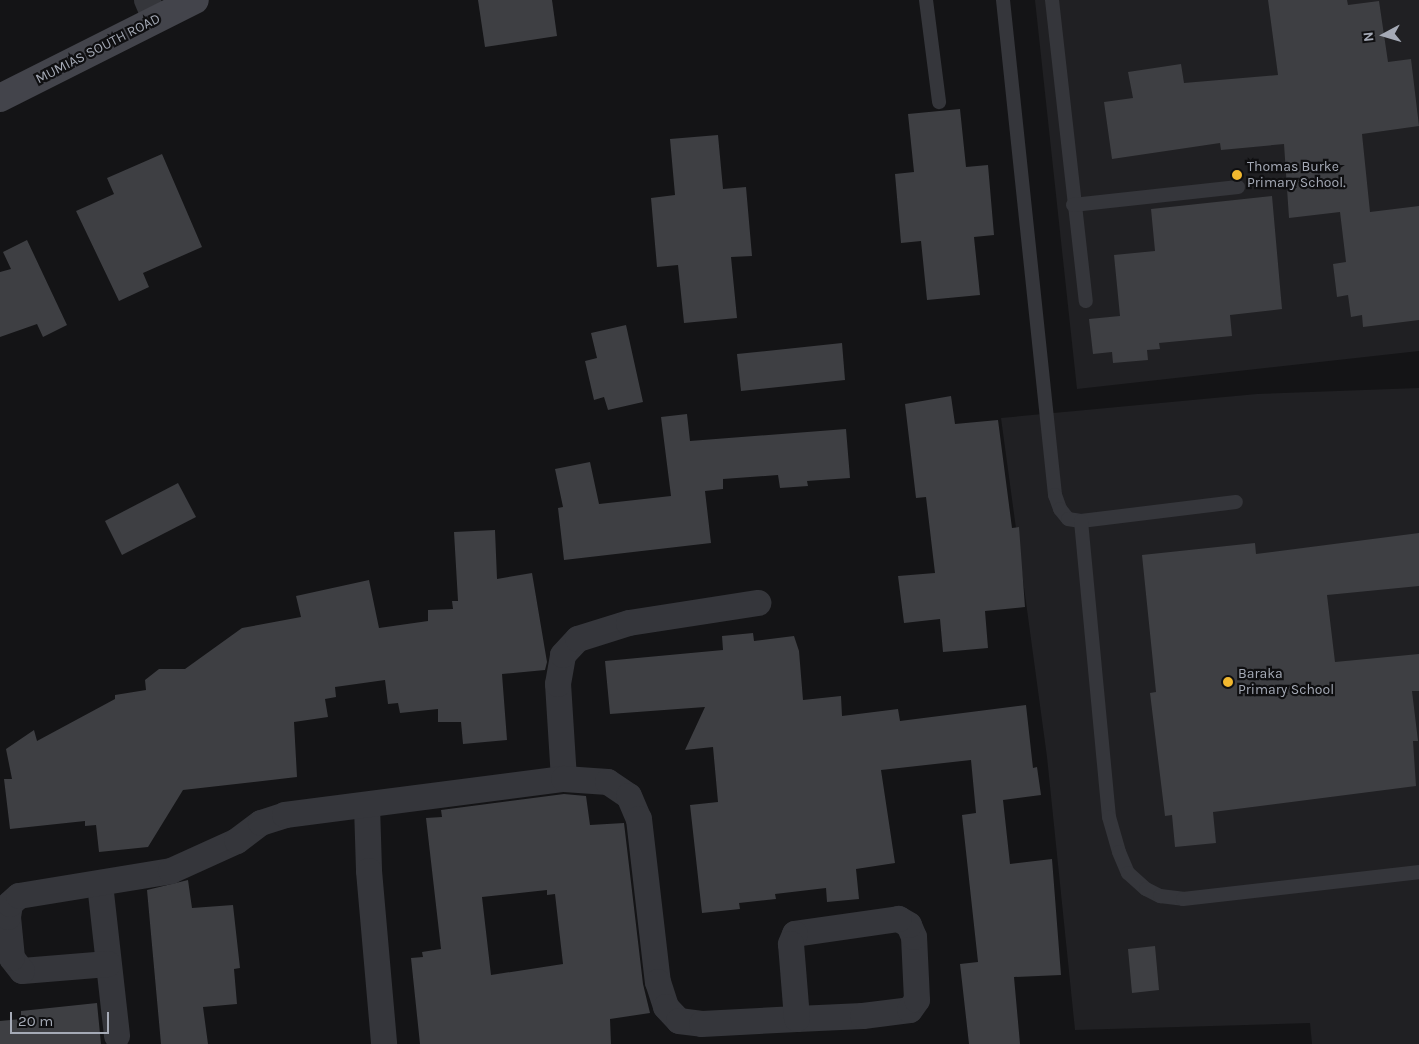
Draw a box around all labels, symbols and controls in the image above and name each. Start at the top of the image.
street label: MUMIAS SOUTH ROAD [33,10,163,88]
north arrow [1359,10,1409,60]
text: N [1360,31,1378,43]
place label: Thomas Burke Primary School. [1247,159,1346,192]
marker: Thomas Burke Primary School. [1231,169,1243,181]
place label: Baraka Primary School [1238,666,1334,699]
marker: Baraka Primary School [1222,676,1234,688]
scale bar [12,1002,111,1034]
text: 20 m [18,1012,53,1030]

